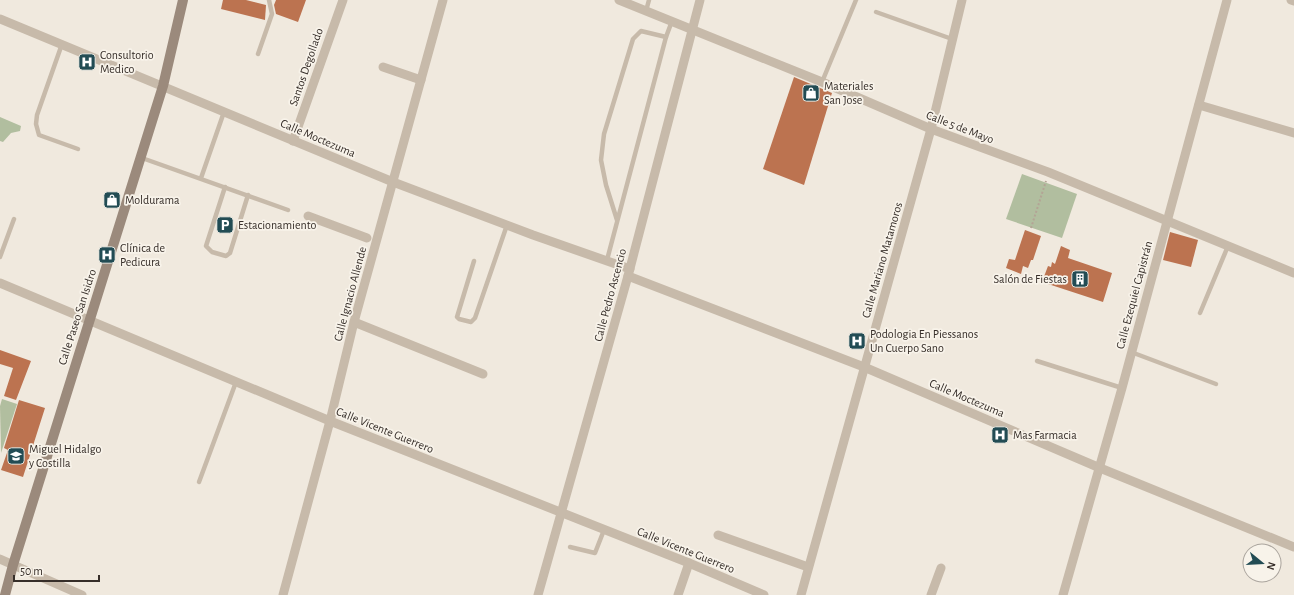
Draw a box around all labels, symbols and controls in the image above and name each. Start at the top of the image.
street label: Santos Degollado [287,26,325,107]
place label: Consultorio Medico [100,49,154,75]
hospital icon: Consultorio Medico [77,52,97,72]
place label: Materiales San Jose [824,80,873,106]
shop icon: Materiales San Jose [801,83,821,103]
street label: Calle 5 de Mayo [924,109,996,146]
street label: Calle Moctezuma [279,117,358,159]
shop icon: Moldurama [102,190,122,210]
place label: Moldurama [125,194,180,206]
street label: Calle Mariano Matamoros [860,201,904,319]
parking icon: Estacionamiento [215,215,235,235]
place label: Estacionamiento [238,219,316,231]
street label: Calle Ezequiel Capistrán [1114,240,1154,350]
place label: Clínica de Pedicura [120,242,165,268]
hospital icon: Clínica de Pedicura [97,245,117,265]
street label: Calle Ignacio Allende [332,245,368,343]
street label: Calle Pedro Ascencio [592,247,628,343]
street label: Calle Paseo San Isidro [56,268,98,366]
building icon: Salón de Fiestas [1070,269,1090,289]
place label: Salón de Fiestas [993,273,1067,285]
place label: Podologia En Piessanos Un Cuerpo Sano [870,328,978,354]
hospital icon: Podologia En Piessanos Un Cuerpo Sano [847,331,867,351]
street label: Calle Moctezuma [928,377,1007,419]
street label: Calle Vicente Guerrero [335,405,436,455]
hospital icon: Mas Farmacia [990,425,1010,445]
place label: Mas Farmacia [1013,429,1077,441]
place label: Miguel Hidalgo y Costilla [28,443,101,470]
school or university icon: Miguel Hidalgo y Costilla [6,446,26,466]
street label: Calle Vicente Guerrero [636,525,737,575]
north arrow [1242,543,1282,583]
scale bar [14,557,99,583]
text: N [1265,561,1277,571]
text: 50 m [20,565,43,577]

